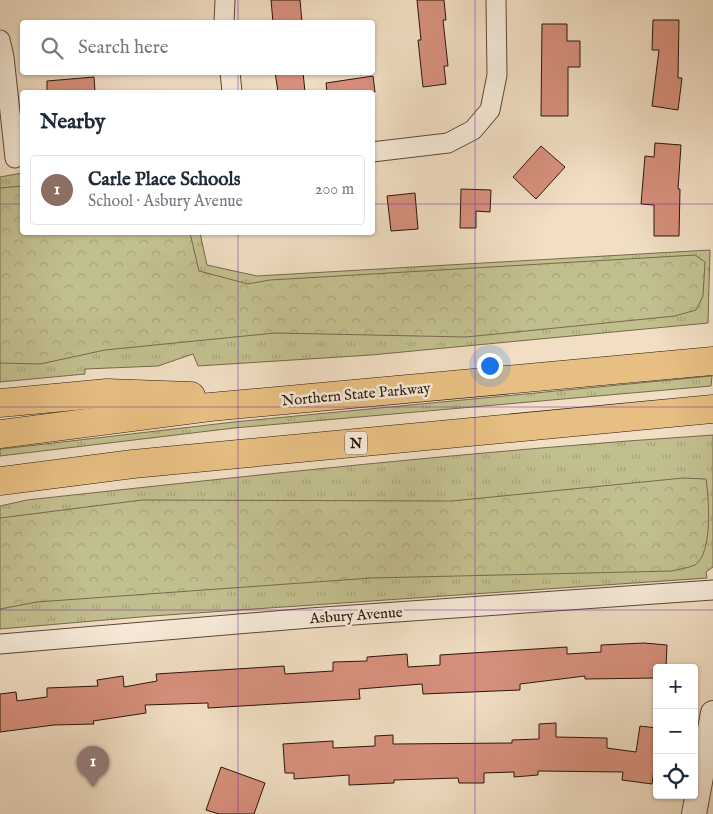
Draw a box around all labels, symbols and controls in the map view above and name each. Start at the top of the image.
search box [20,20,375,75]
icon: search [38,34,66,62]
text: Search here [78,36,169,60]
text: Nearby [40,109,105,136]
text: Carle Place Schools [88,168,240,192]
text: 1 [54,180,60,200]
text: 200 m [315,180,354,200]
text: School · Asbury Avenue [88,192,243,212]
your location [477,353,503,379]
street label: Northern State Parkway [281,378,432,410]
road number: N [345,432,367,454]
street label: Asbury Avenue [308,603,403,628]
map controls [653,664,698,799]
button: + [653,664,698,709]
button: − [653,709,698,754]
pin: 1 [77,746,109,787]
button: locate [653,754,698,799]

